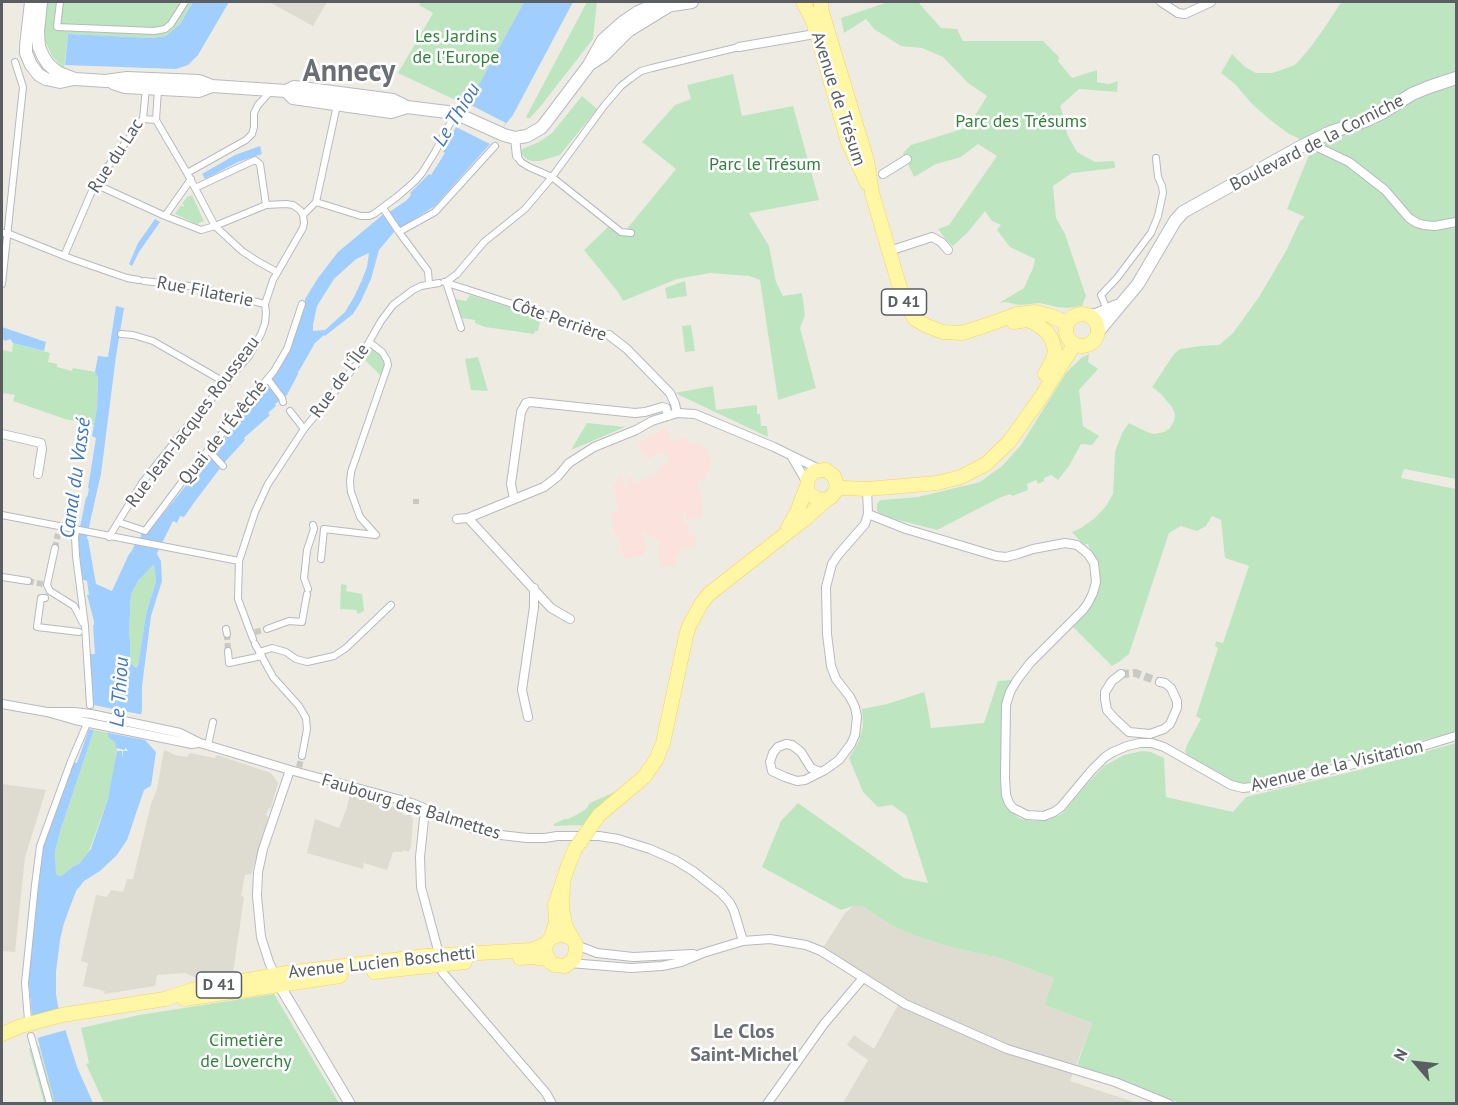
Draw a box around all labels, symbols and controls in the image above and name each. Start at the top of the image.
park label: Les Jardins de l'Europe [413,26,499,68]
street label: Avenue de Trésum [806,29,870,169]
district label: Annecy [303,54,395,90]
water label: Le Thiou [428,79,486,151]
street label: Boulevard de la Corniche [1227,90,1407,196]
park label: Parc des Trésums [955,111,1087,133]
street label: Rue du Lac [84,115,148,197]
park label: Parc le Trésum [709,154,821,176]
street label: Rue Filaterie [155,272,255,312]
road number: D 41 [882,289,926,315]
street label: Côte Perrière [509,294,609,346]
street label: Rue Jean-Jacques Rousseau [122,332,264,512]
street label: Rue de l'Île [306,340,374,422]
street label: Quai de l'Évêché [174,377,272,489]
water label: Canal du Vassé [56,416,96,540]
water label: Le Thiou [106,656,134,728]
street label: Avenue de la Visitation [1249,736,1425,796]
street label: Faubourg des Balmettes [319,769,503,845]
street label: Avenue Lucien Boschetti [287,942,477,984]
road number: D 41 [196,972,242,998]
district label: Le Clos Saint-Michel [690,1020,798,1067]
park label: Cimetière de Loverchy [200,1030,292,1072]
north arrow [1386,1033,1446,1093]
text: N [1389,1045,1411,1064]

